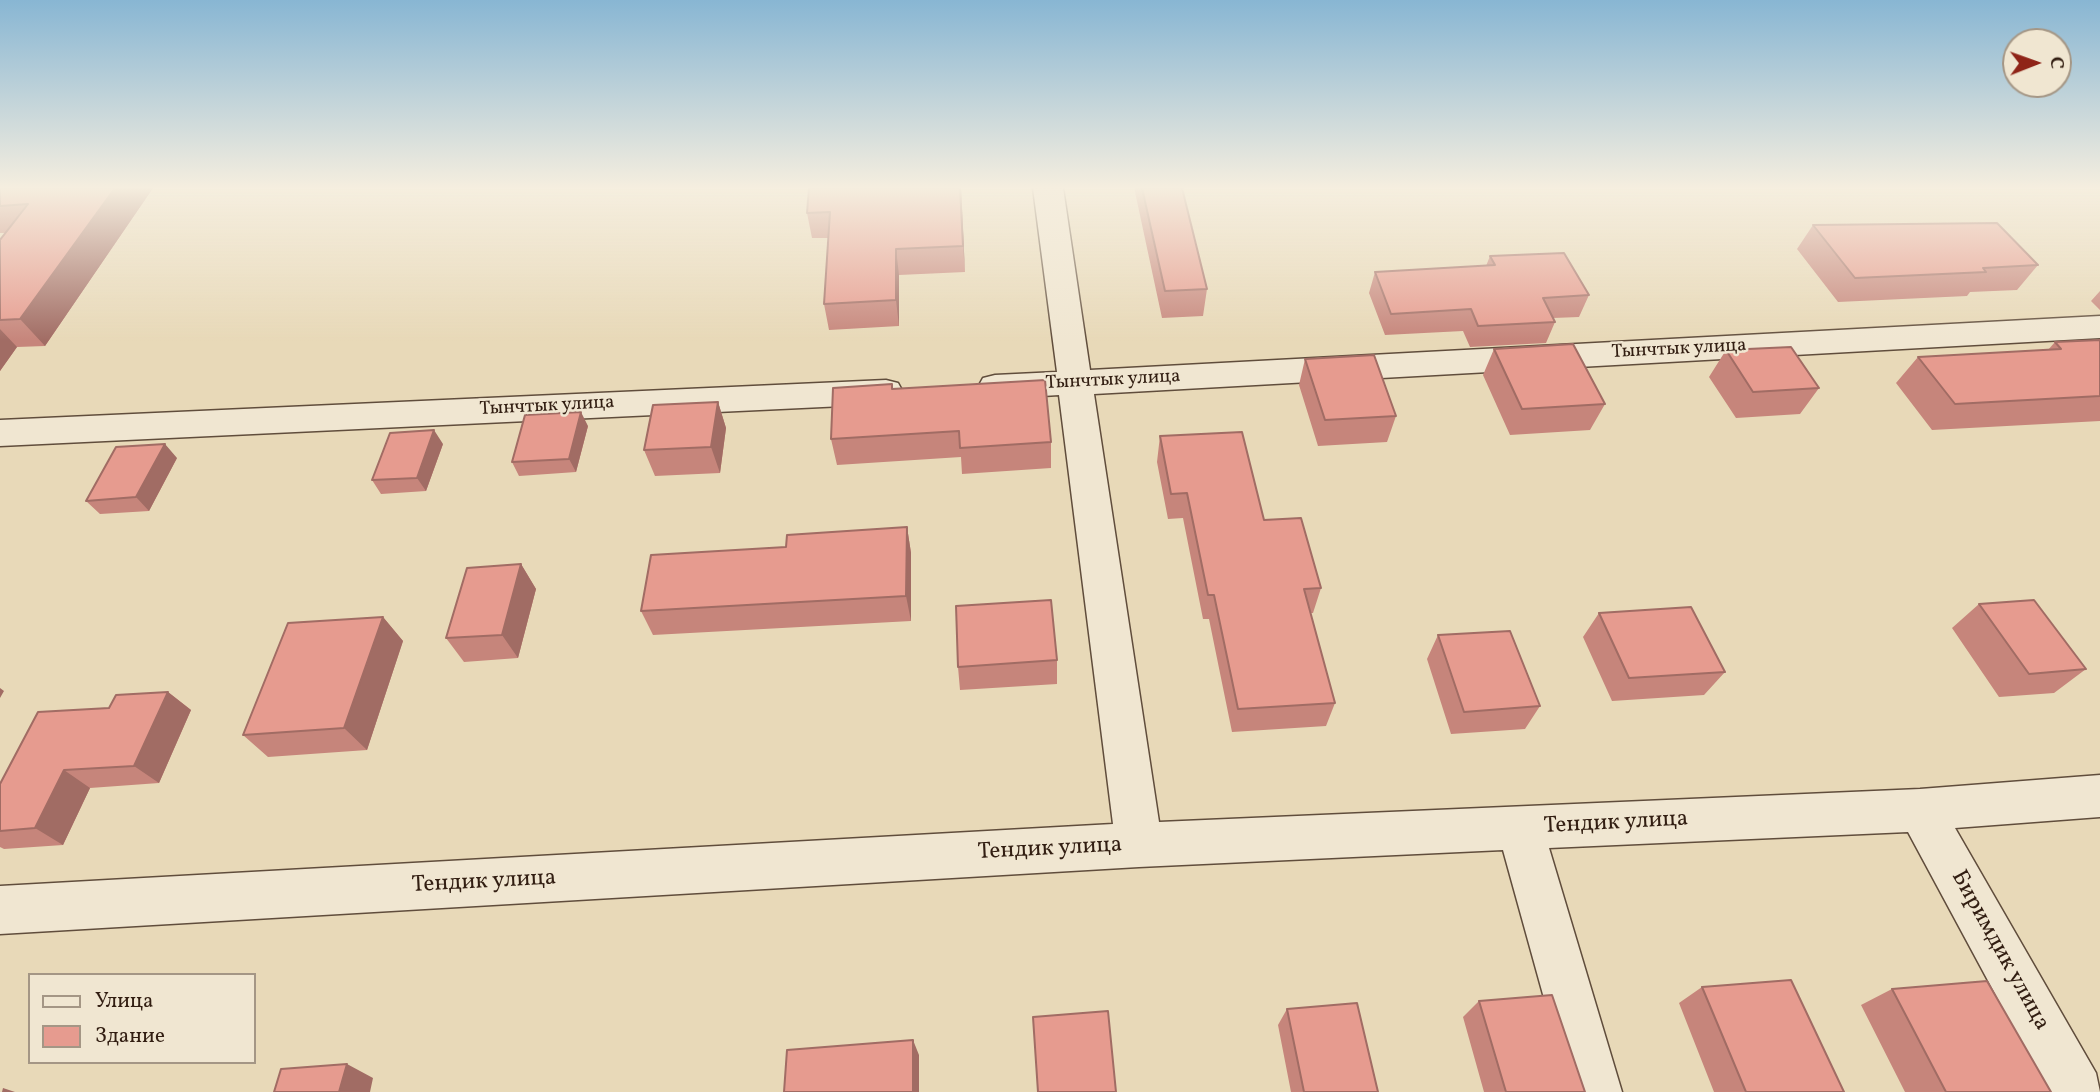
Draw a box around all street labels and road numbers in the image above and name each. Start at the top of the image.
street label: Тынчтык улица [1611,335,1747,365]
street label: Тынчтык улица [1045,366,1181,396]
street label: Тынчтык улица [479,392,615,422]
street label: Тендик улица [1543,806,1689,842]
street label: Тендик улица [977,832,1123,868]
street label: Тендик улица [411,865,557,901]
street label: Биримдик улица [1944,866,2054,1036]

